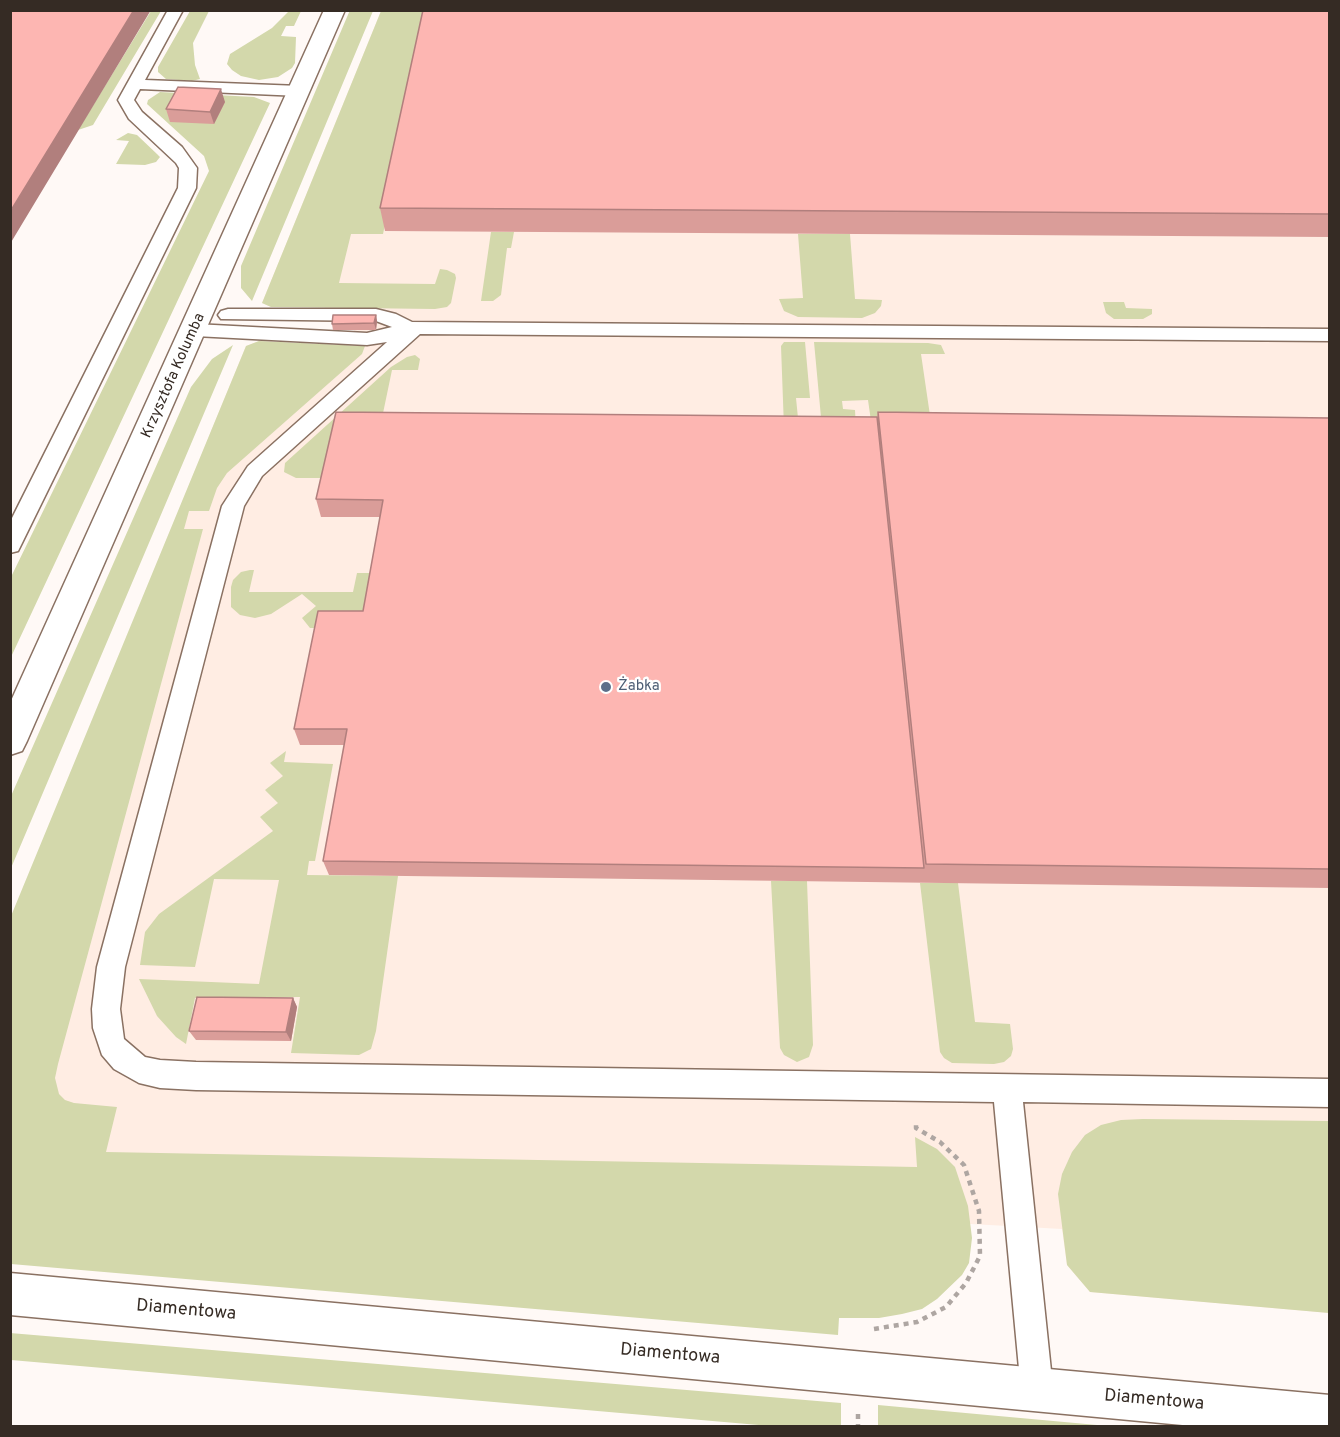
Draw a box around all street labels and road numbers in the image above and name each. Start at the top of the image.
street label: Krzysztofa Kolumba [138,311,210,441]
street label: Diamentowa [135,1296,237,1326]
street label: Diamentowa [619,1340,721,1370]
street label: Diamentowa [1103,1386,1205,1416]

